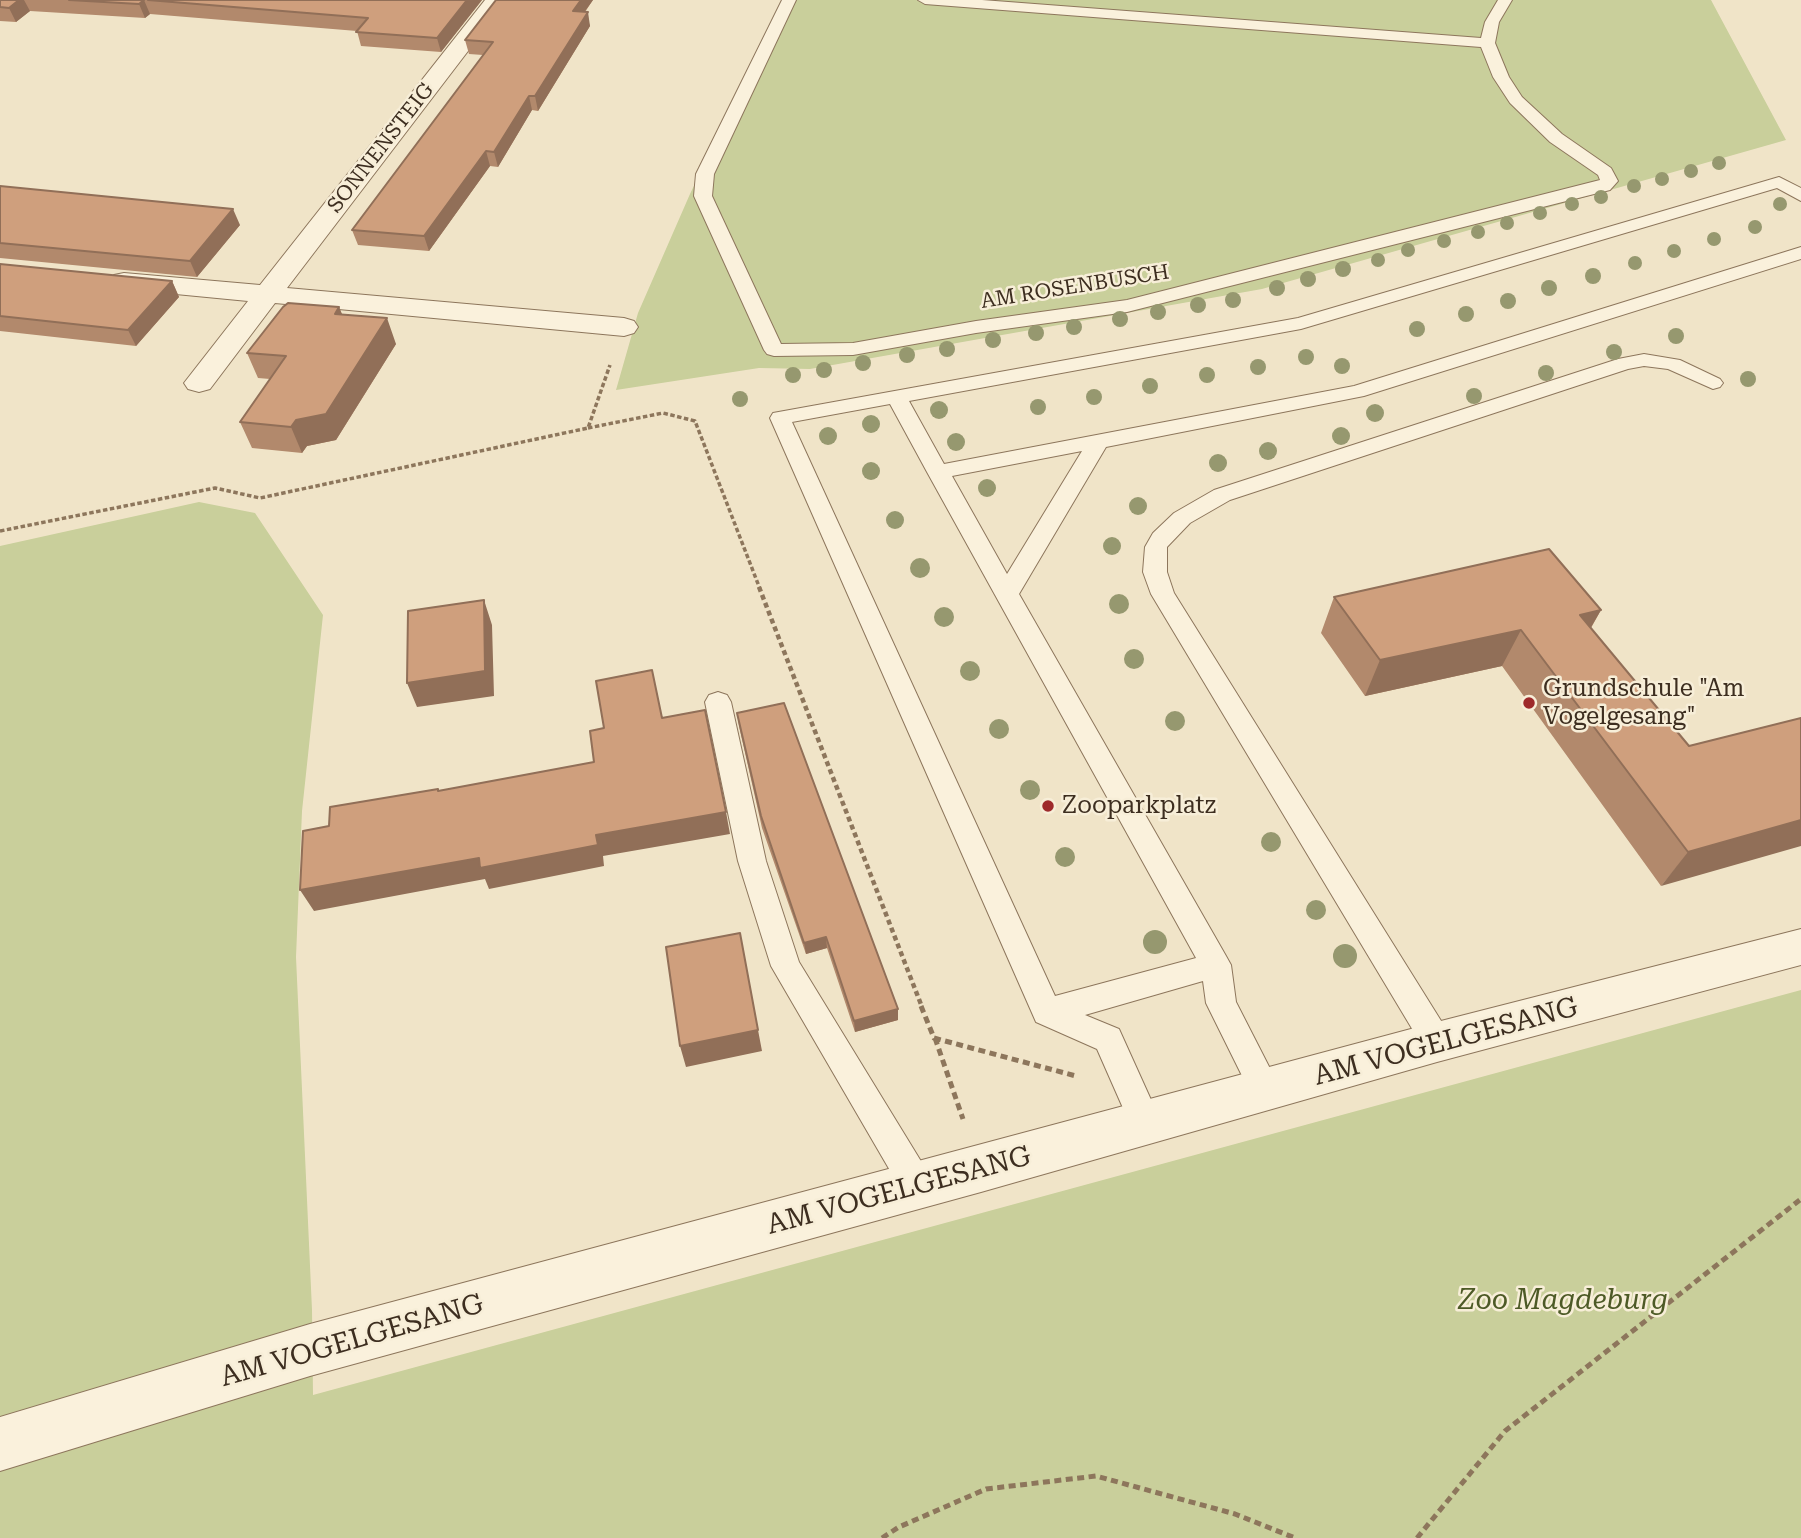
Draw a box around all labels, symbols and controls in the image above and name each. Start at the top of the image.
street label: SONNENSTEIG [322,78,440,218]
street label: AM ROSENBUSCH [979,260,1171,314]
place label: Grundschule "Am Vogelgesang" [1543,675,1744,731]
marker: Grundschule "Am Vogelgesang" [1521,695,1537,711]
place label: Zooparkplatz [1062,792,1216,820]
marker: Zooparkplatz [1040,798,1056,814]
street label: AM VOGELGESANG [1310,991,1582,1093]
street label: AM VOGELGESANG [763,1140,1035,1242]
park label: Zoo Magdeburg [1458,1284,1668,1318]
street label: AM VOGELGESANG [217,1287,487,1395]

